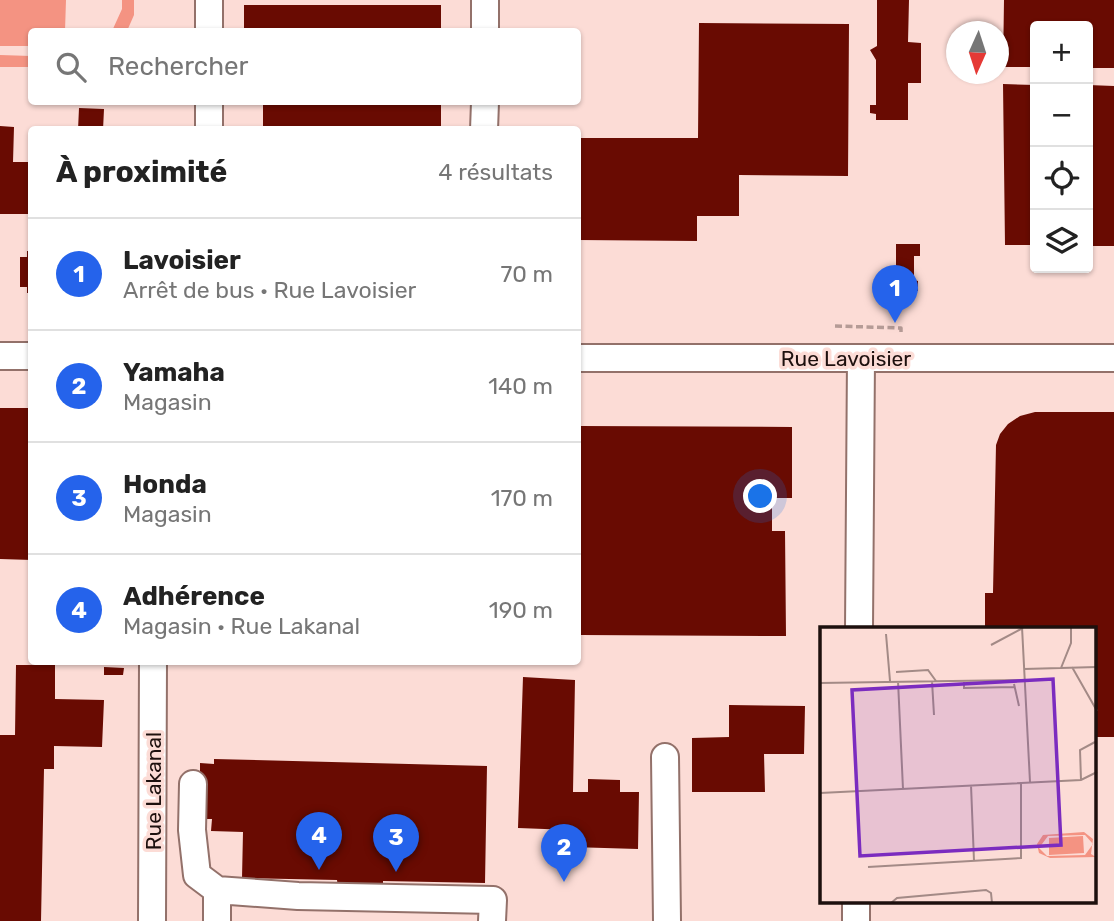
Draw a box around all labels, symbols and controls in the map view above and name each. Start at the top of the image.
north arrow [946,21,1009,84]
map controls [1030,21,1093,273]
button: + [1030,21,1093,84]
search box [28,28,581,105]
icon: search [52,48,90,86]
text: Rechercher [108,51,248,82]
button: − [1030,84,1093,147]
button: locate [1030,147,1093,210]
text: À proximité [56,154,227,190]
text: 4 résultats [438,158,553,186]
button: layers [1030,210,1093,273]
text: Lavoisier [123,245,241,276]
text: 1 [73,260,85,288]
text: 70 m [501,260,553,288]
pin: 1 [872,265,918,323]
text: Arrêt de bus · Rue Lavoisier [123,276,416,304]
street label: Rue Lavoisier [781,346,911,371]
text: Yamaha [123,357,225,388]
text: 2 [72,372,86,400]
text: 140 m [488,372,553,400]
text: Magasin [123,388,212,416]
text: Honda [123,469,207,500]
your location [743,479,777,513]
text: 3 [71,484,87,512]
text: 170 m [491,484,553,512]
text: Magasin [123,500,212,528]
text: Adhérence [123,581,265,612]
text: 4 [71,596,87,624]
text: 190 m [489,596,553,624]
text: Magasin · Rue Lakanal [123,612,360,640]
inset map [820,627,1096,904]
street label: Rue Lakanal [141,732,166,850]
pin: 4 [296,812,342,870]
pin: 3 [373,814,419,872]
pin: 2 [541,824,587,882]

